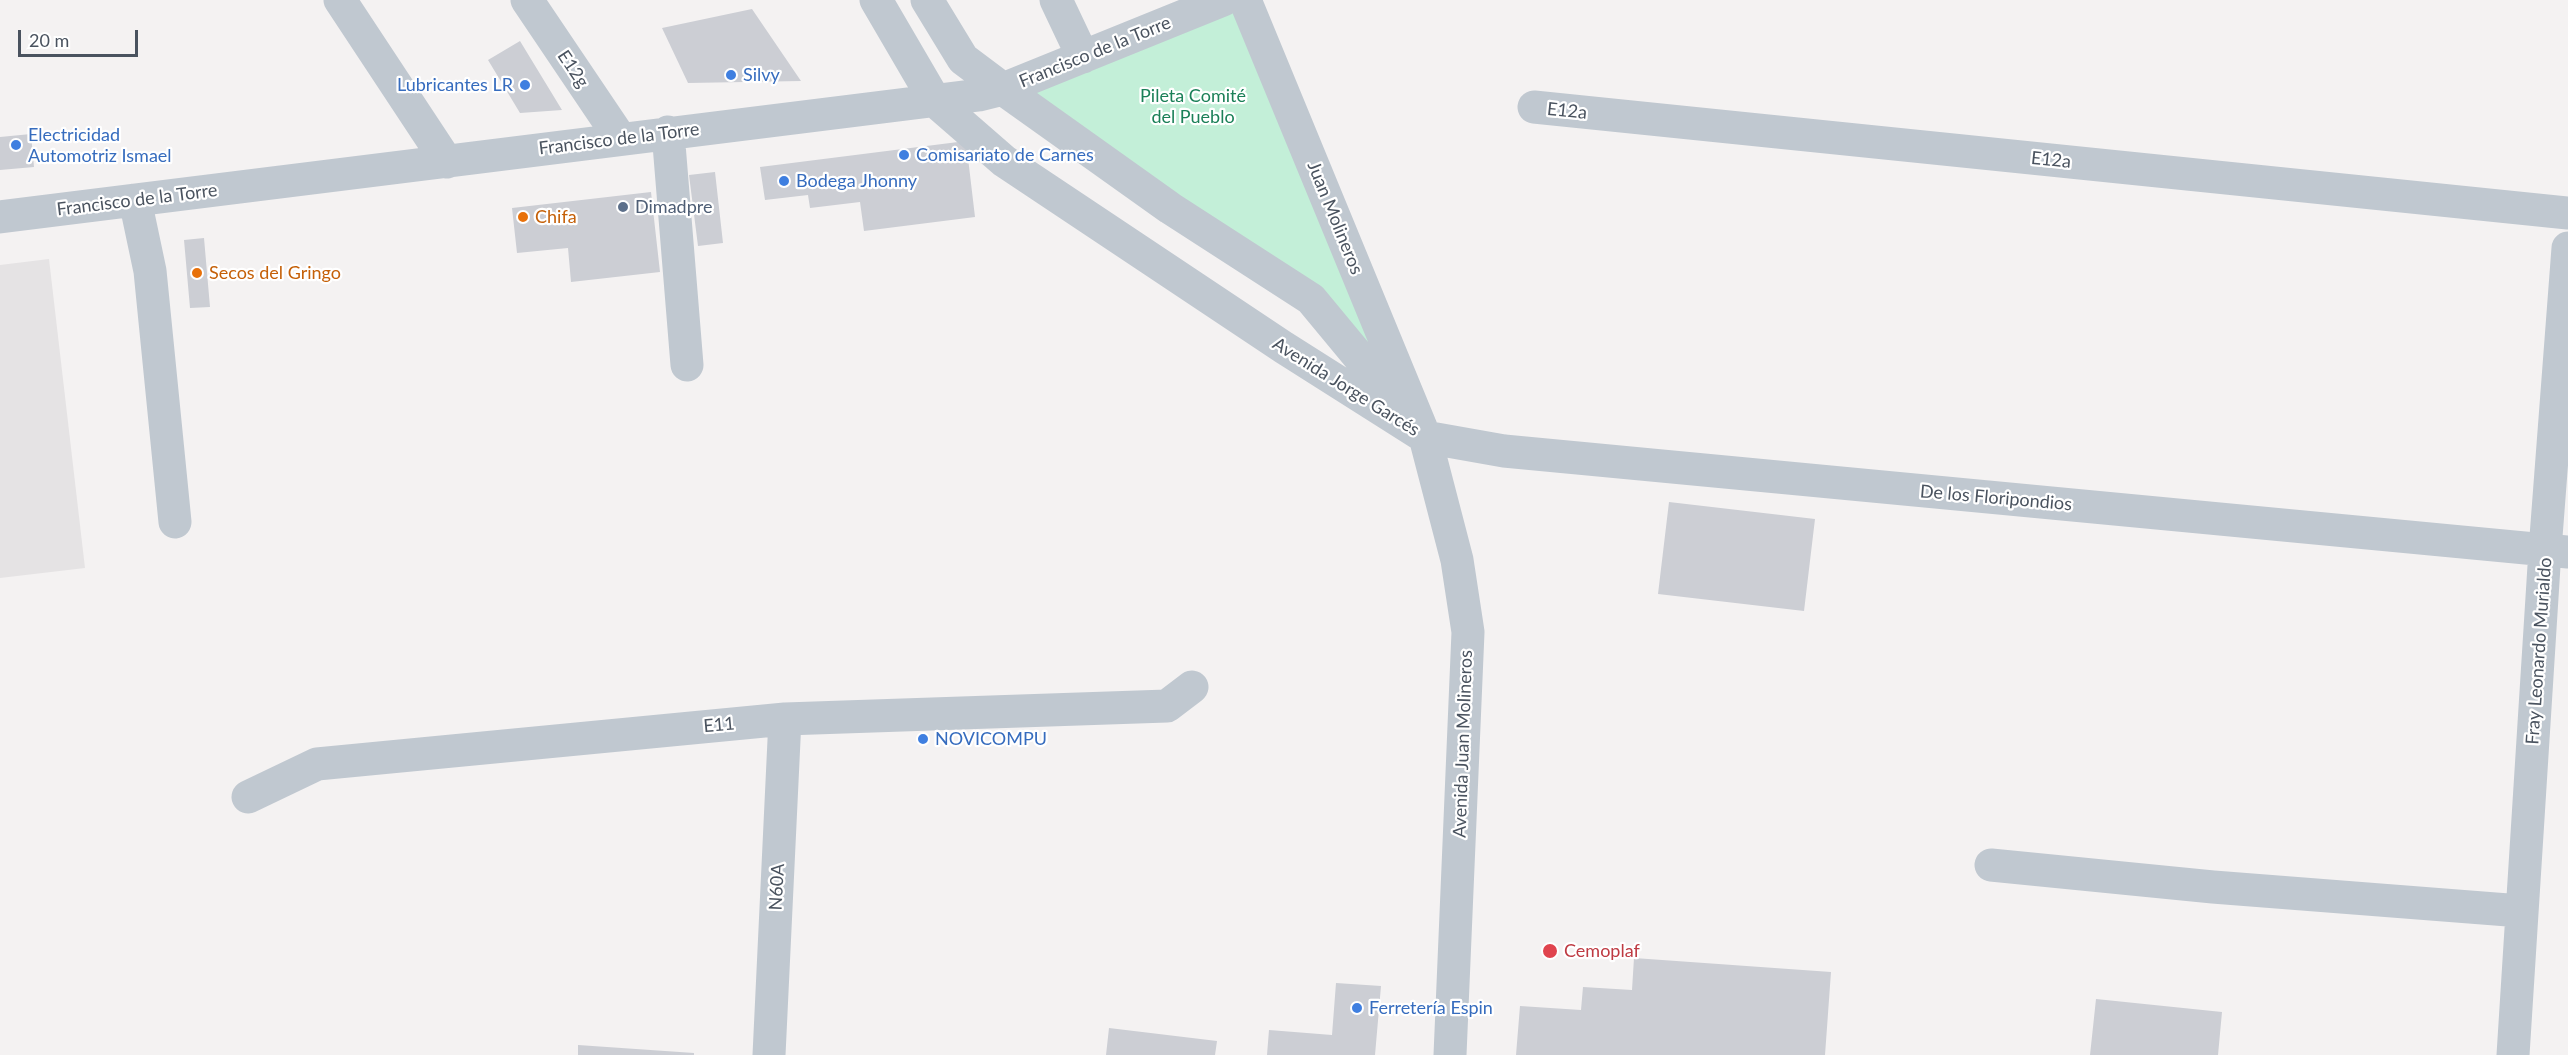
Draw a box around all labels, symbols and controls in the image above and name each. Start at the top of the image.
street label: Francisco de la Torre [1016,12,1174,92]
scale bar [21,18,141,56]
text: 20 m [29,29,69,51]
street label: E12g [553,46,593,92]
place label: Silvy [743,64,780,86]
marker: Silvy [724,68,738,82]
place label: Lubricantes LR [397,74,513,96]
marker: Lubricantes LR [518,78,532,92]
park label: Pileta Comité del Pueblo [1140,85,1246,128]
street label: E12a [1546,98,1588,124]
street label: Francisco de la Torre [537,118,701,160]
place label: Electricidad Automotriz Ismael [28,124,172,166]
marker: Electricidad Automotriz Ismael [9,138,23,152]
place label: Comisariato de Carnes [916,144,1094,166]
street label: E12a [2030,147,2072,173]
marker: Comisariato de Carnes [897,148,911,162]
street label: Juan Molineros [1303,158,1367,278]
place label: Bodega Jhonny [796,170,917,192]
marker: Bodega Jhonny [777,174,791,188]
street label: Francisco de la Torre [55,179,219,221]
place label: Dimadpre [635,196,712,218]
marker: Dimadpre [616,200,630,214]
place label: Chifa [535,206,577,228]
marker: Chifa [516,210,530,224]
place label: Secos del Gringo [209,262,341,284]
marker: Secos del Gringo [190,266,204,280]
street label: Avenida Jorge Garcés [1269,333,1423,441]
street label: De los Floripondios [1919,481,2073,515]
street label: Fray Leonardo Murialdo [2522,557,2556,745]
street label: Avenida Juan Molineros [1449,650,1477,838]
street label: E11 [702,713,736,737]
place label: NOVICOMPU [935,728,1047,750]
marker: NOVICOMPU [916,732,930,746]
street label: N60A [765,863,789,911]
place label: Cemoplaf [1564,940,1640,962]
marker: Cemoplaf [1541,942,1559,960]
place label: Ferretería Espin [1369,997,1493,1019]
marker: Ferretería Espin [1350,1001,1364,1015]

